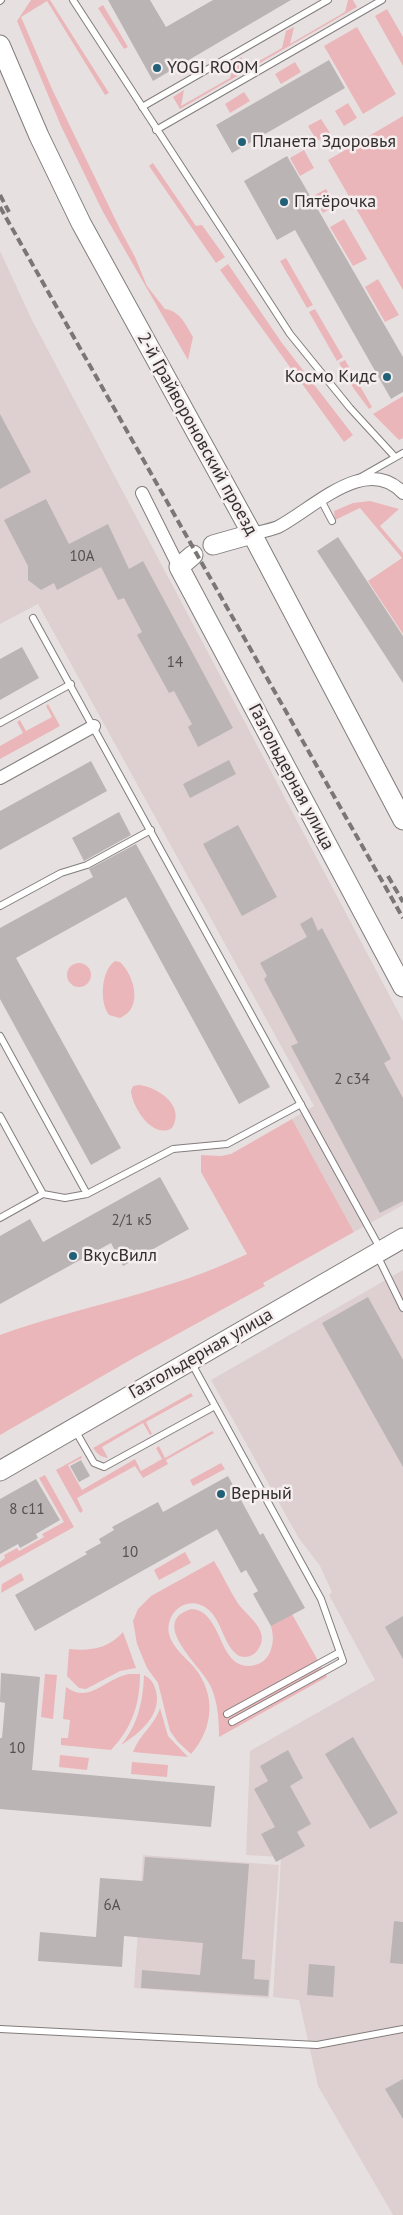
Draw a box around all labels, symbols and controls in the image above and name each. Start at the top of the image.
place label: YOGI ROOM [167,57,258,79]
marker: YOGI ROOM [151,62,163,74]
place label: Планета Здоровья [252,131,396,153]
marker: Планета Здоровья [236,136,248,148]
place label: Пятёрочка [294,191,376,213]
marker: Пятёрочка [278,196,290,208]
street label: 2-й Грайвороновский проезд [132,329,262,539]
place label: Космо Кидс [285,366,377,388]
marker: Космо Кидс [381,371,393,383]
house number: 10А [69,548,95,566]
house number: 14 [167,654,183,672]
street label: Газгольдерная улица [243,700,339,854]
house number: 2 с34 [334,1071,370,1089]
house number: 2/1 к5 [111,1212,153,1230]
place label: ВкусВилл [83,1245,157,1267]
marker: ВкусВилл [67,1250,79,1262]
street label: Газгольдерная улица [125,1304,277,1404]
place label: Верный [231,1483,292,1505]
marker: Верный [215,1488,227,1500]
house number: 8 с11 [9,1501,45,1519]
house number: 10 [122,1544,138,1562]
house number: 10 [9,1740,25,1758]
house number: 6А [104,1897,120,1915]

